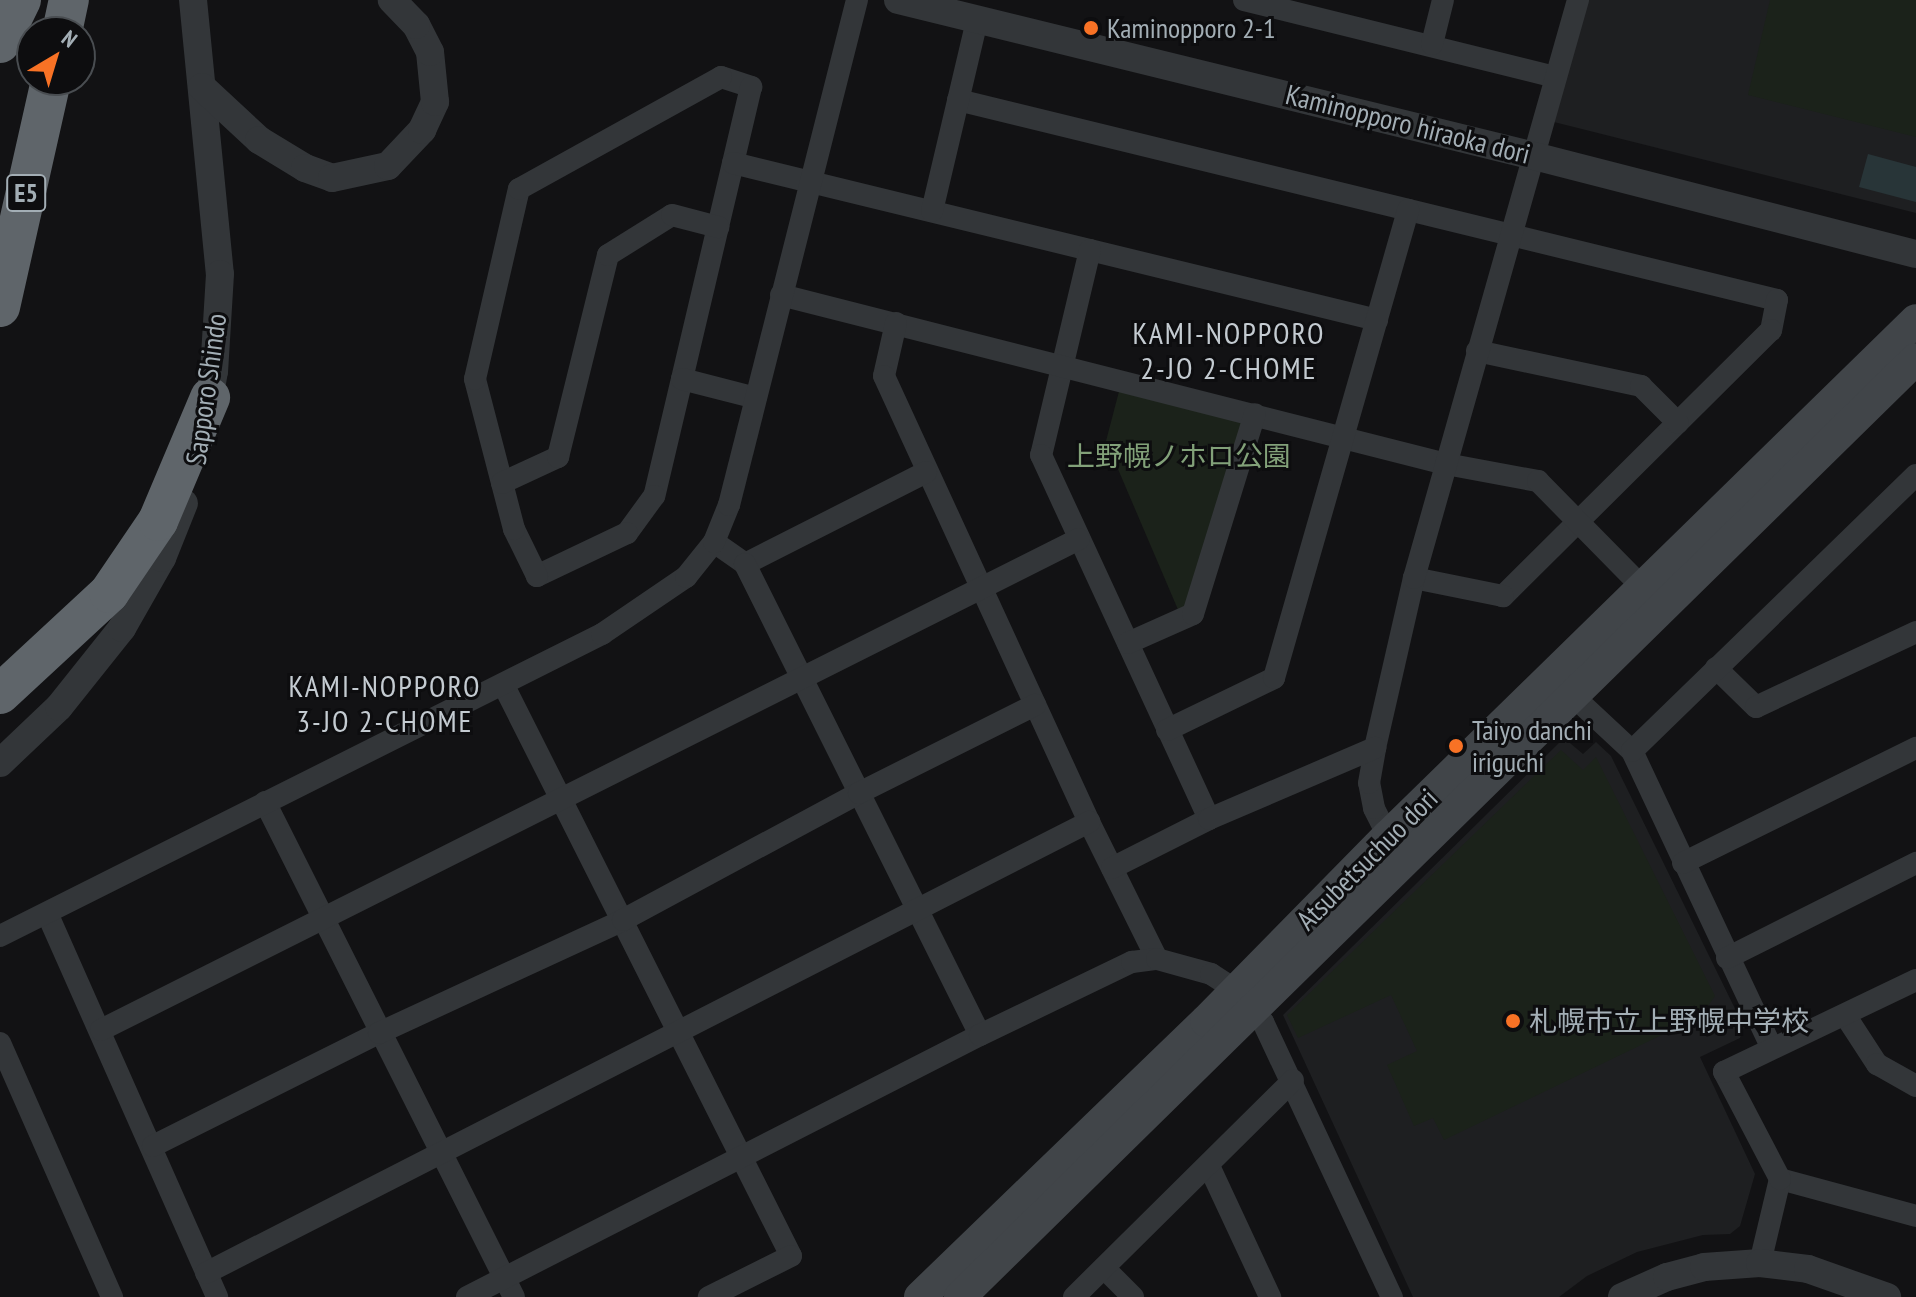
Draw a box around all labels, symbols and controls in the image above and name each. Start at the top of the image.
place label: Kaminopporo 2-1 [1107,11,1276,45]
north arrow [16,16,96,96]
marker: Kaminopporo 2-1 [1082,19,1100,37]
text: N [56,24,83,53]
street label: Kaminopporo hiraoka dori [1282,77,1534,171]
road number: E5 [6,171,46,215]
street label: Sapporo Shindo [179,311,233,467]
district label: KAMI-NOPPORO 2-JO 2-CHOME [1133,315,1325,386]
park label: 上野幌ノホロ公園 [1067,439,1291,473]
district label: KAMI-NOPPORO 3-JO 2-CHOME [289,668,481,738]
place label: Taiyo danchi iriguchi [1472,713,1592,779]
marker: Taiyo danchi iriguchi [1447,737,1465,755]
street label: Atsubetsuchuo dori [1289,781,1445,937]
place label: 札幌市立上野幌中学校 [1529,1004,1809,1038]
marker: 札幌市立上野幌中学校 [1504,1012,1522,1030]

